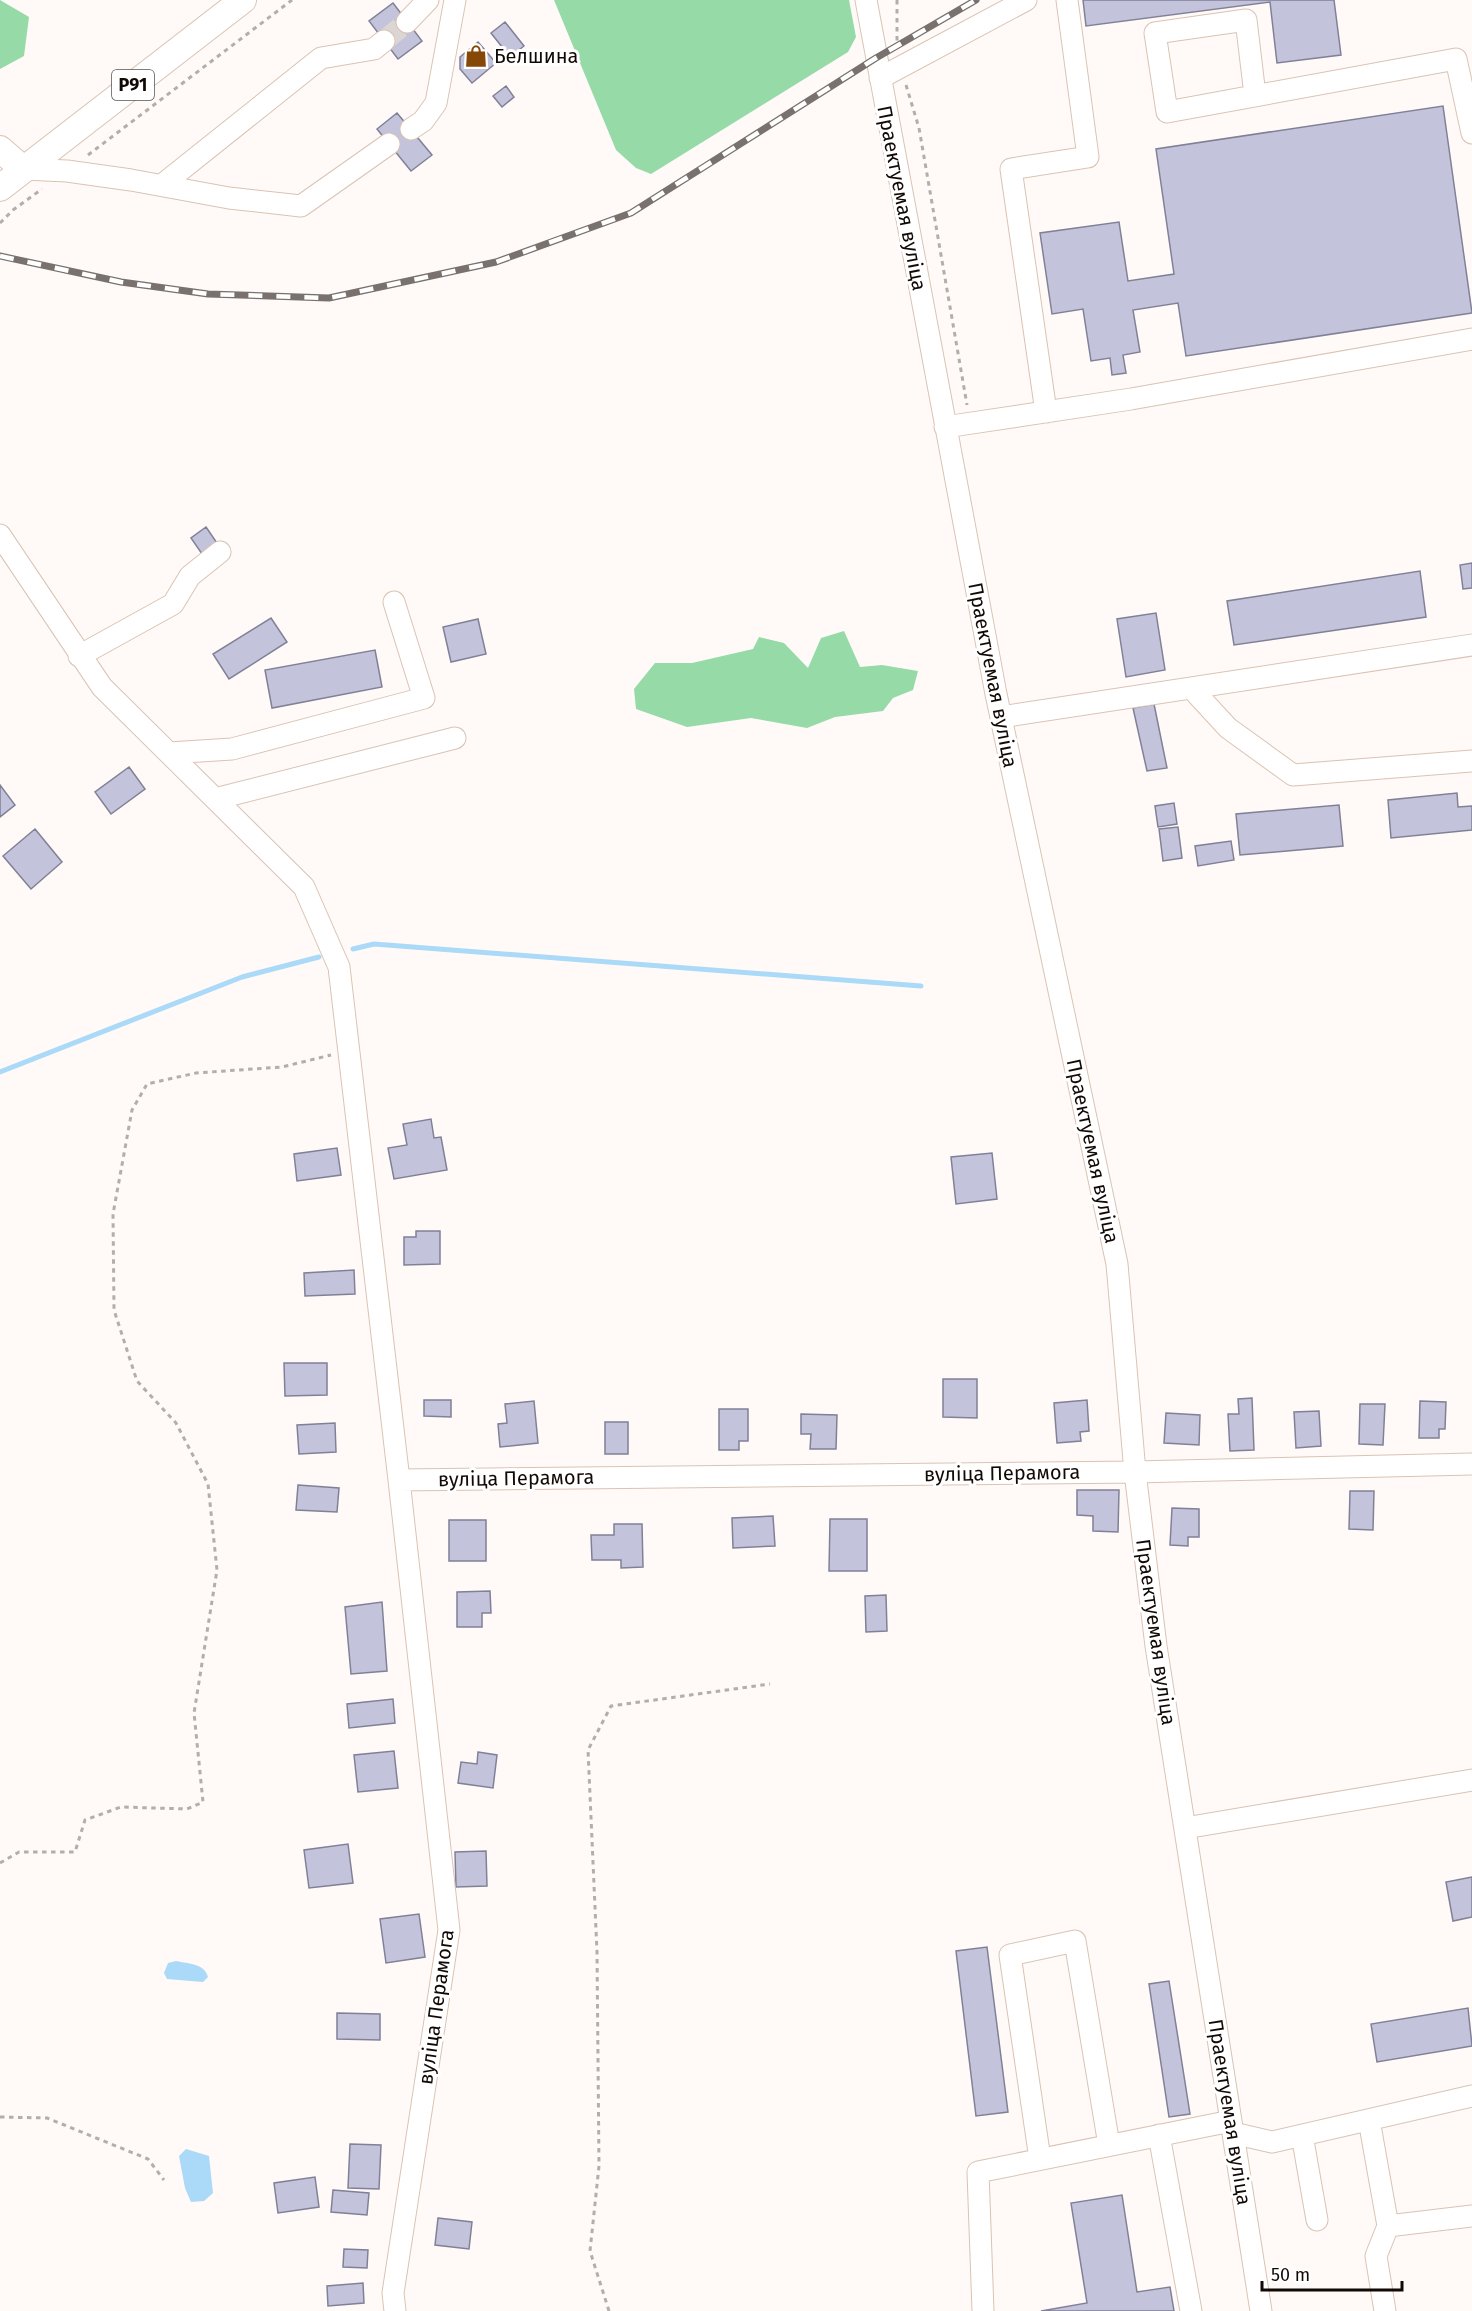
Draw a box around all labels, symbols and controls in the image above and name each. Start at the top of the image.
shop icon: Белшина [463,43,489,69]
place label: Белшина [494,44,578,68]
road number: Р91 [112,70,154,100]
street label: Праектуемая вуліца [872,103,932,293]
street label: Праектуемая вуліца [963,580,1023,770]
street label: Праектуемая вуліца [1062,1057,1124,1245]
street label: вуліца Перамога [924,1460,1080,1486]
street label: вуліца Перамога [438,1465,594,1491]
street label: Праектуемая вуліца [1131,1537,1181,1727]
street label: вуліца Перамога [413,1928,459,2086]
street label: Праектуемая вуліца [1203,2017,1257,2207]
scale bar [1262,2254,1402,2292]
text: 50 m [1271,2264,1310,2286]

